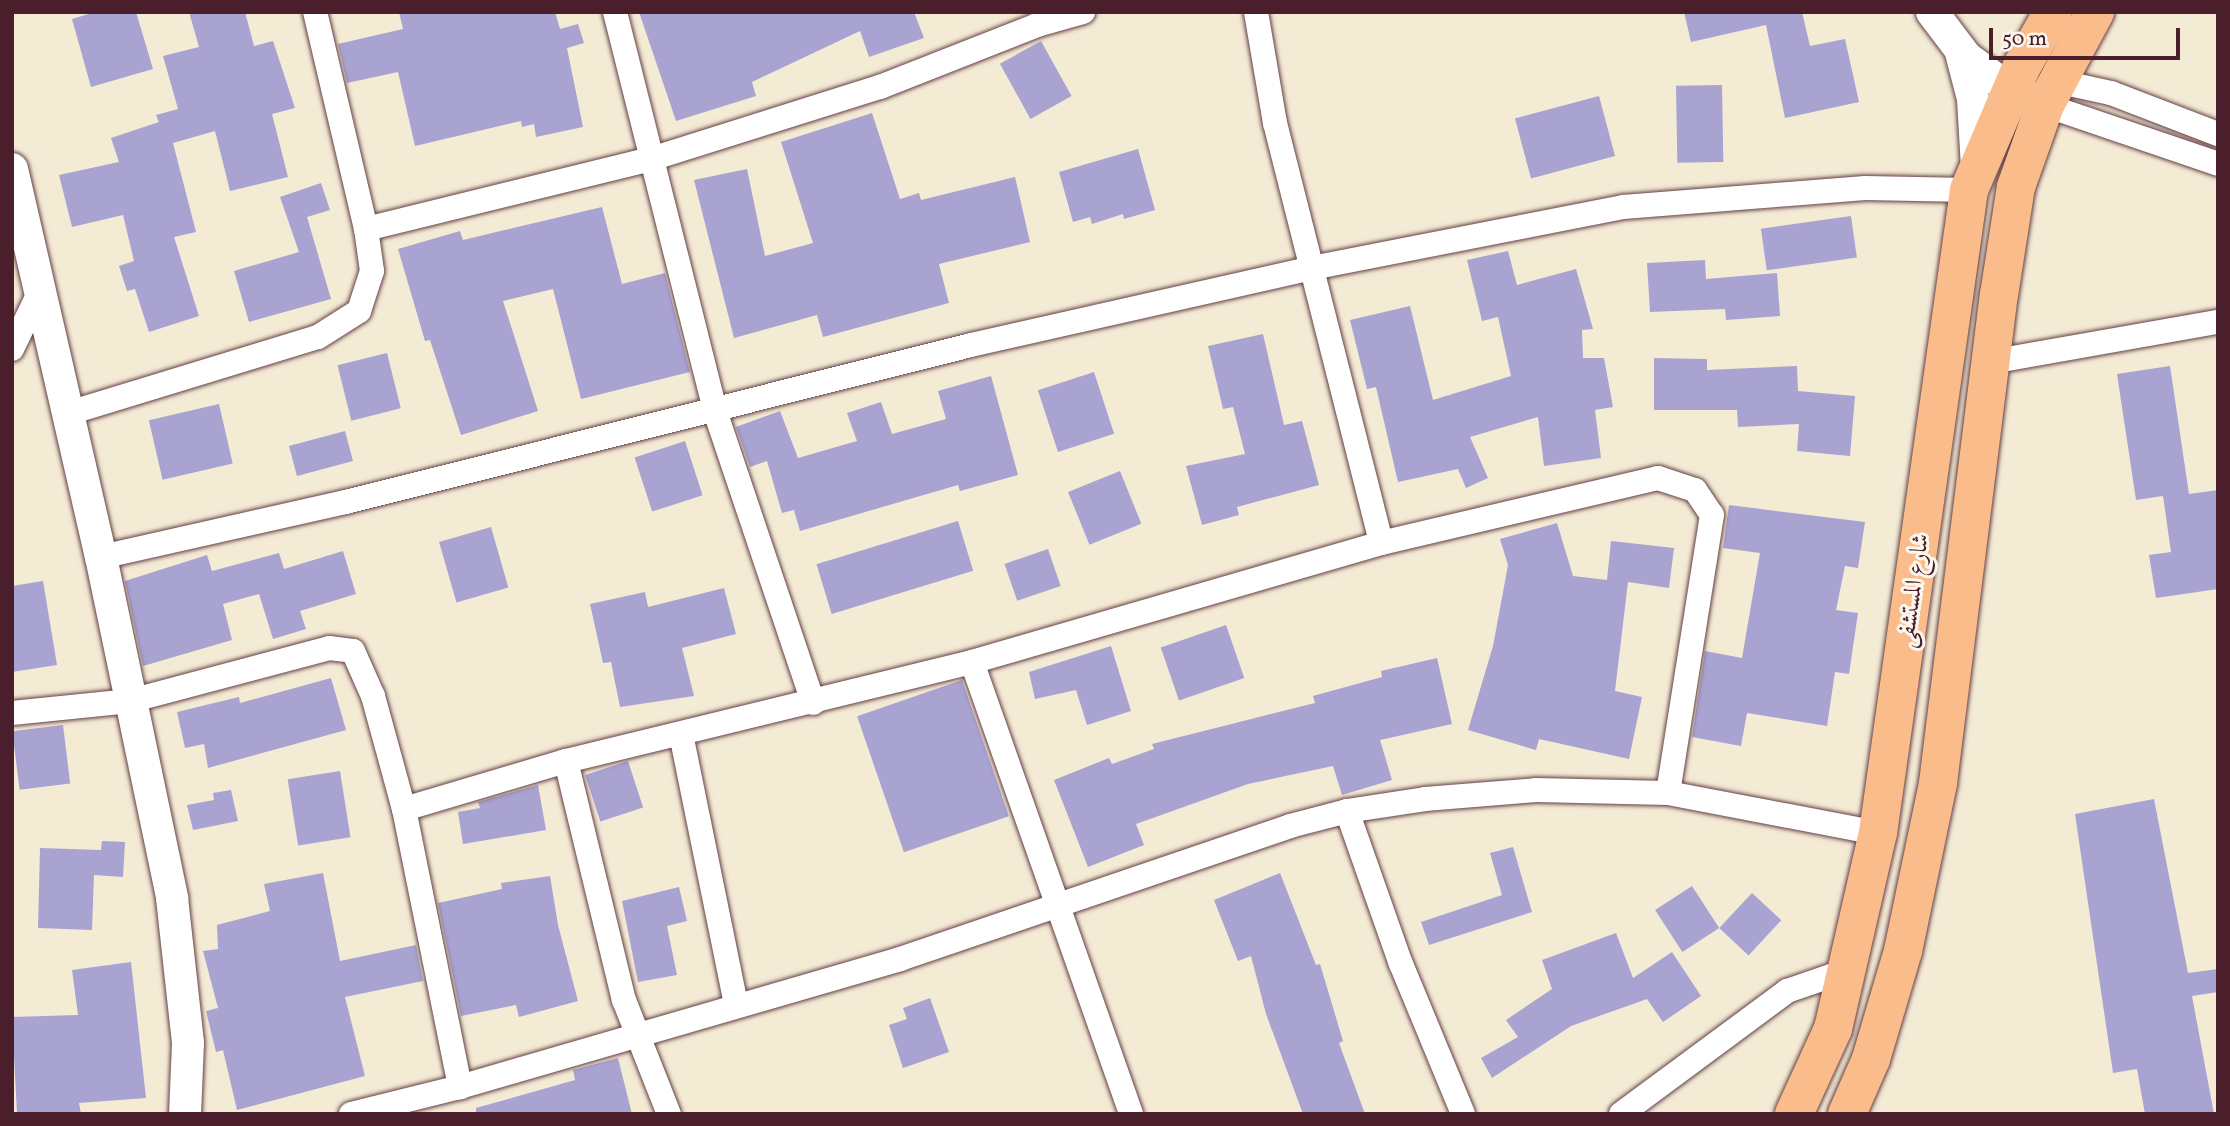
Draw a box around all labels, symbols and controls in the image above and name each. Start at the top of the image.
scale bar [1992,14,2183,58]
text: 50 m [2002,25,2047,54]
street label: شارع المستشفى [1893,532,1937,650]

